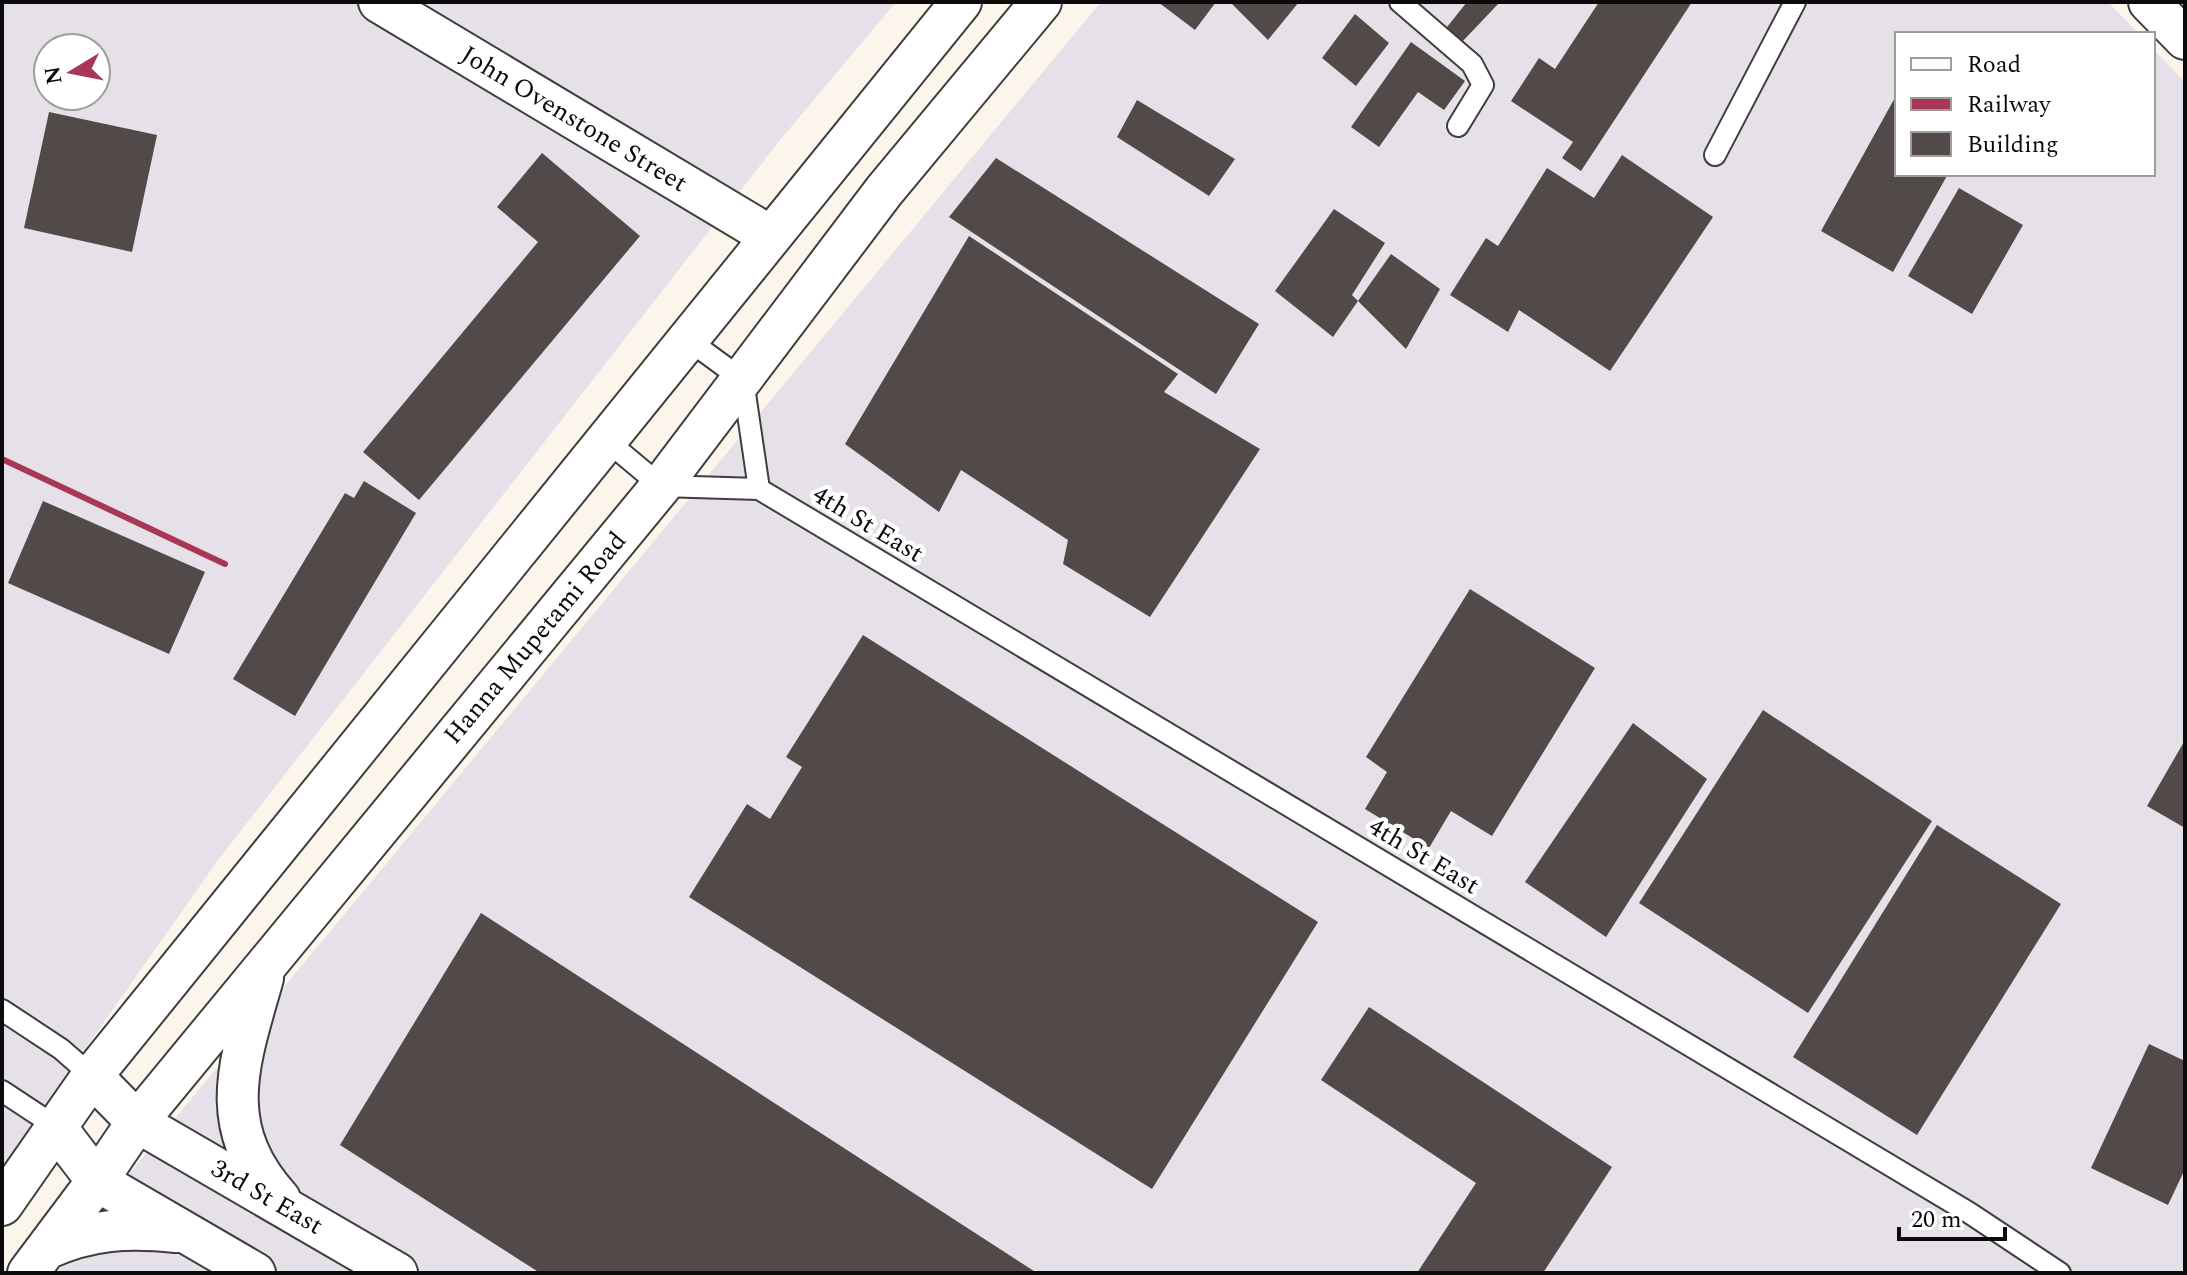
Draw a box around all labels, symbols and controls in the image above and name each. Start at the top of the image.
north arrow [32,32,112,112]
legend [1895,32,2155,176]
street label: John Ovenstone Street [453,35,695,203]
text: Road [1967,47,2021,83]
text: N [36,63,72,87]
text: Railway [1967,87,2052,123]
text: Building [1967,127,2059,163]
street label: 4th St East [805,475,931,573]
street label: Hanna Mupetami Road [434,523,636,753]
street label: 4th St East [1361,807,1487,905]
street label: 3rd St East [203,1149,331,1245]
scale bar [1899,1191,2005,1241]
text: 20 m [1911,1202,1962,1238]

